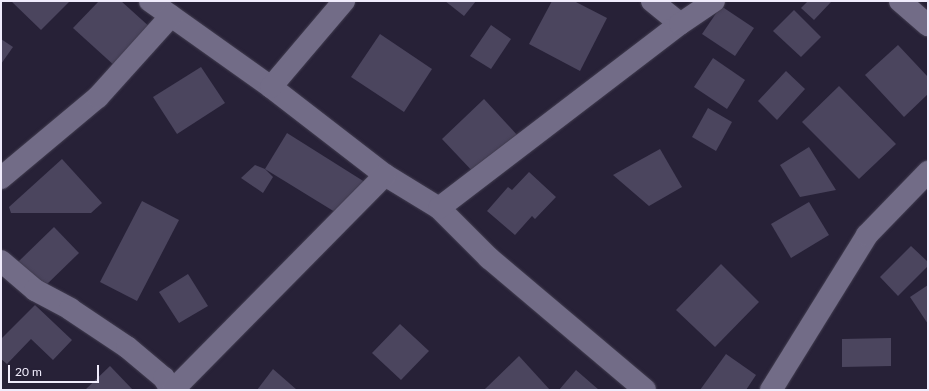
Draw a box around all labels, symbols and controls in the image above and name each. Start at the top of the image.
scale bar [10,357,101,383]
text: 20 m [15,364,42,379]

